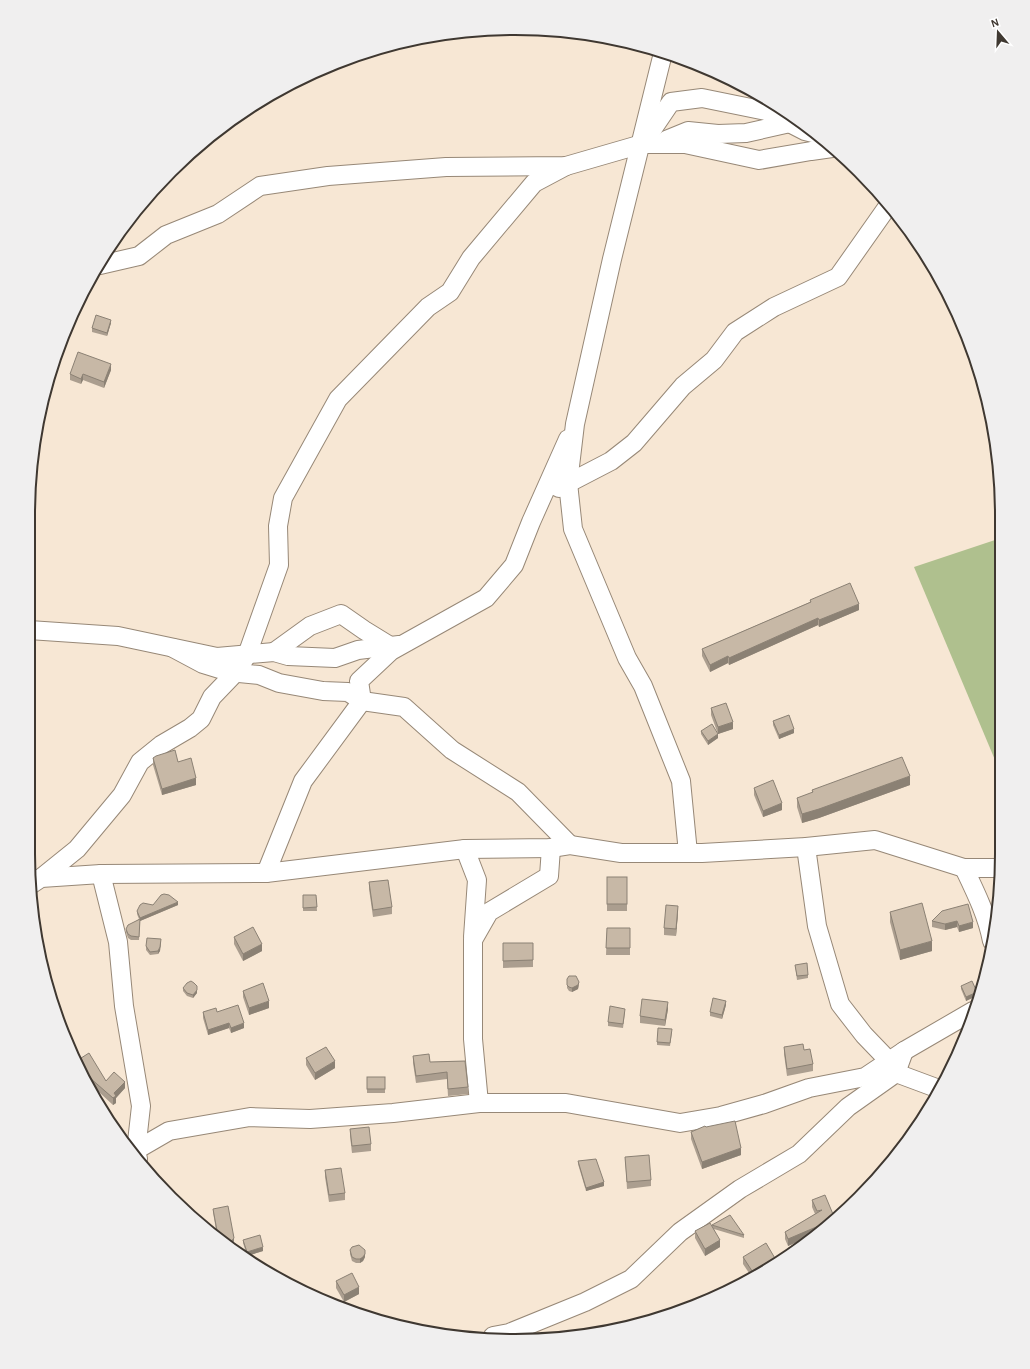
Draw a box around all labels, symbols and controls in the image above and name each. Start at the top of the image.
north arrow [978,12,1018,52]
text: N [989,17,1000,29]

